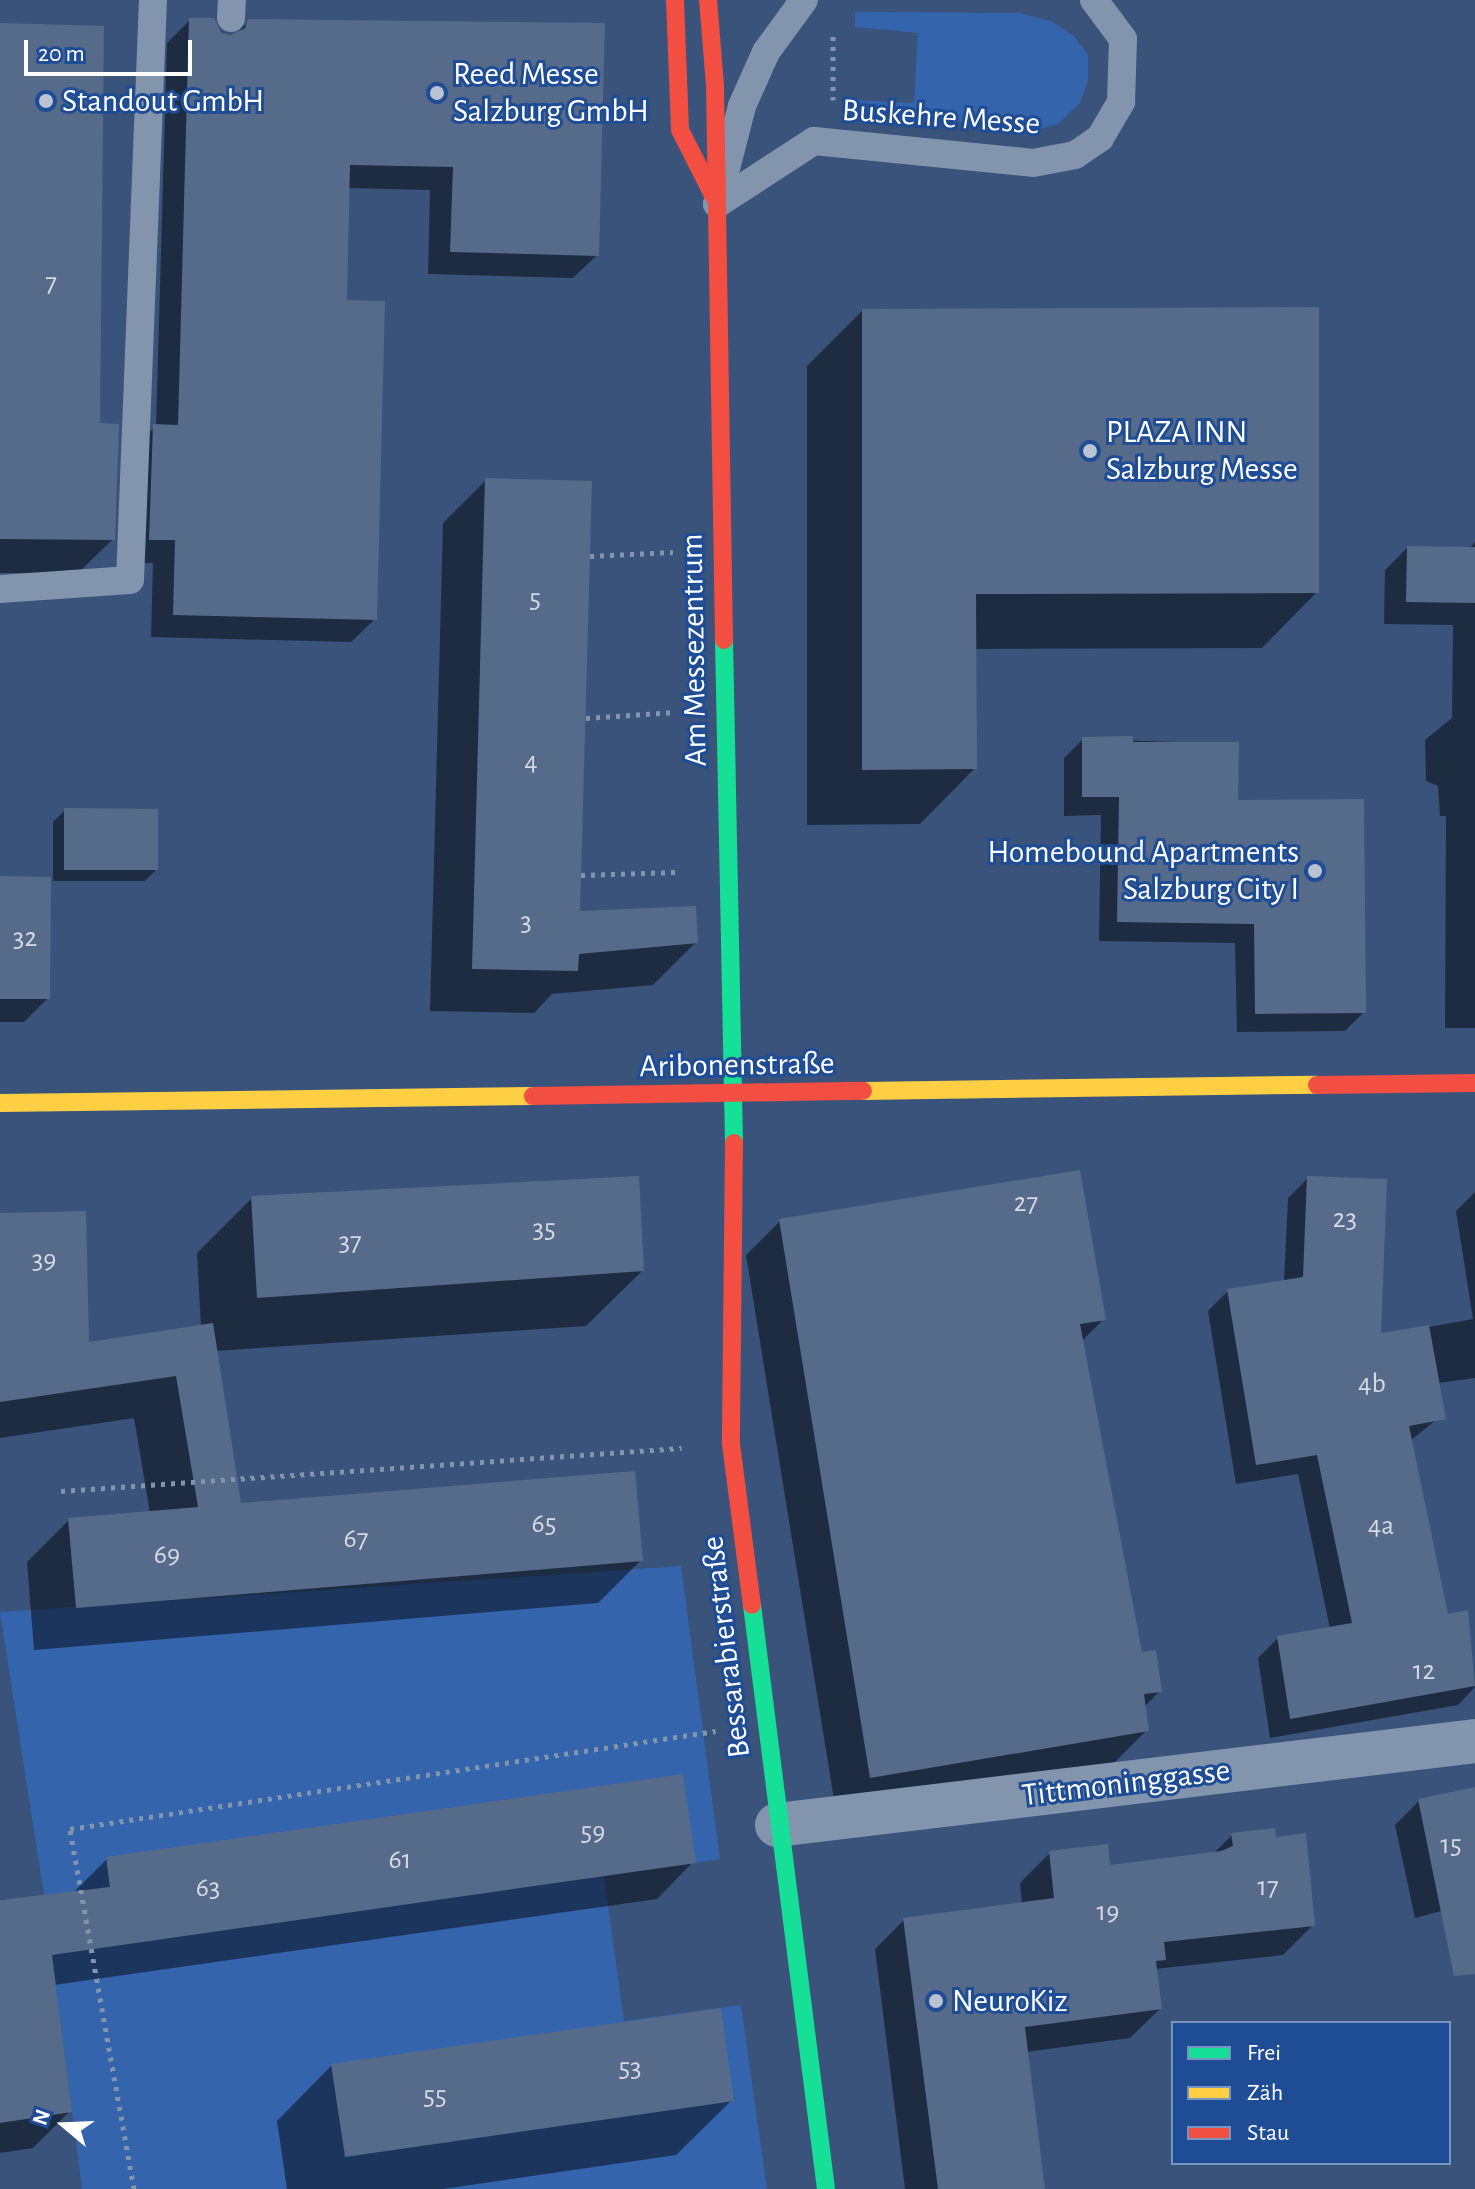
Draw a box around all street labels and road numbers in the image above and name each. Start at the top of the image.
street label: Buskehre Messe [841,91,1041,143]
street label: Am Messezentrum [673,533,715,767]
street label: Aribonenstraße [639,1044,835,1086]
street label: Bessarabierstraße [693,1534,759,1760]
street label: Tittmoninggasse [1020,1751,1232,1815]

